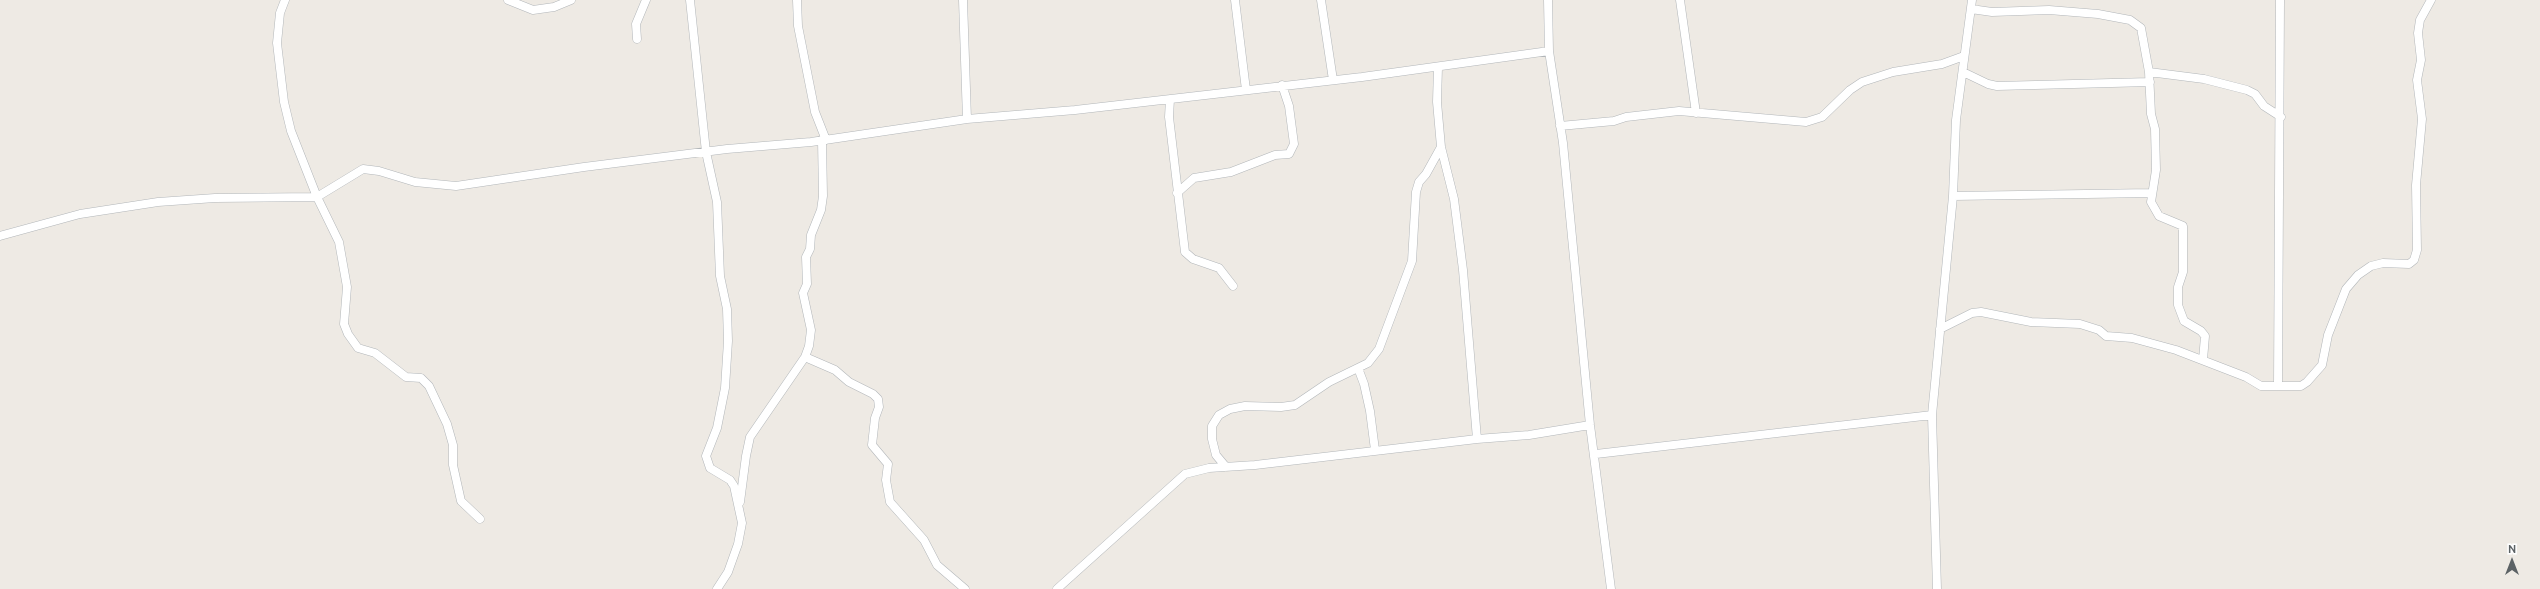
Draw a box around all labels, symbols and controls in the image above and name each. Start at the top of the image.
north arrow [2492,541,2532,581]
text: N [2508,543,2516,555]

